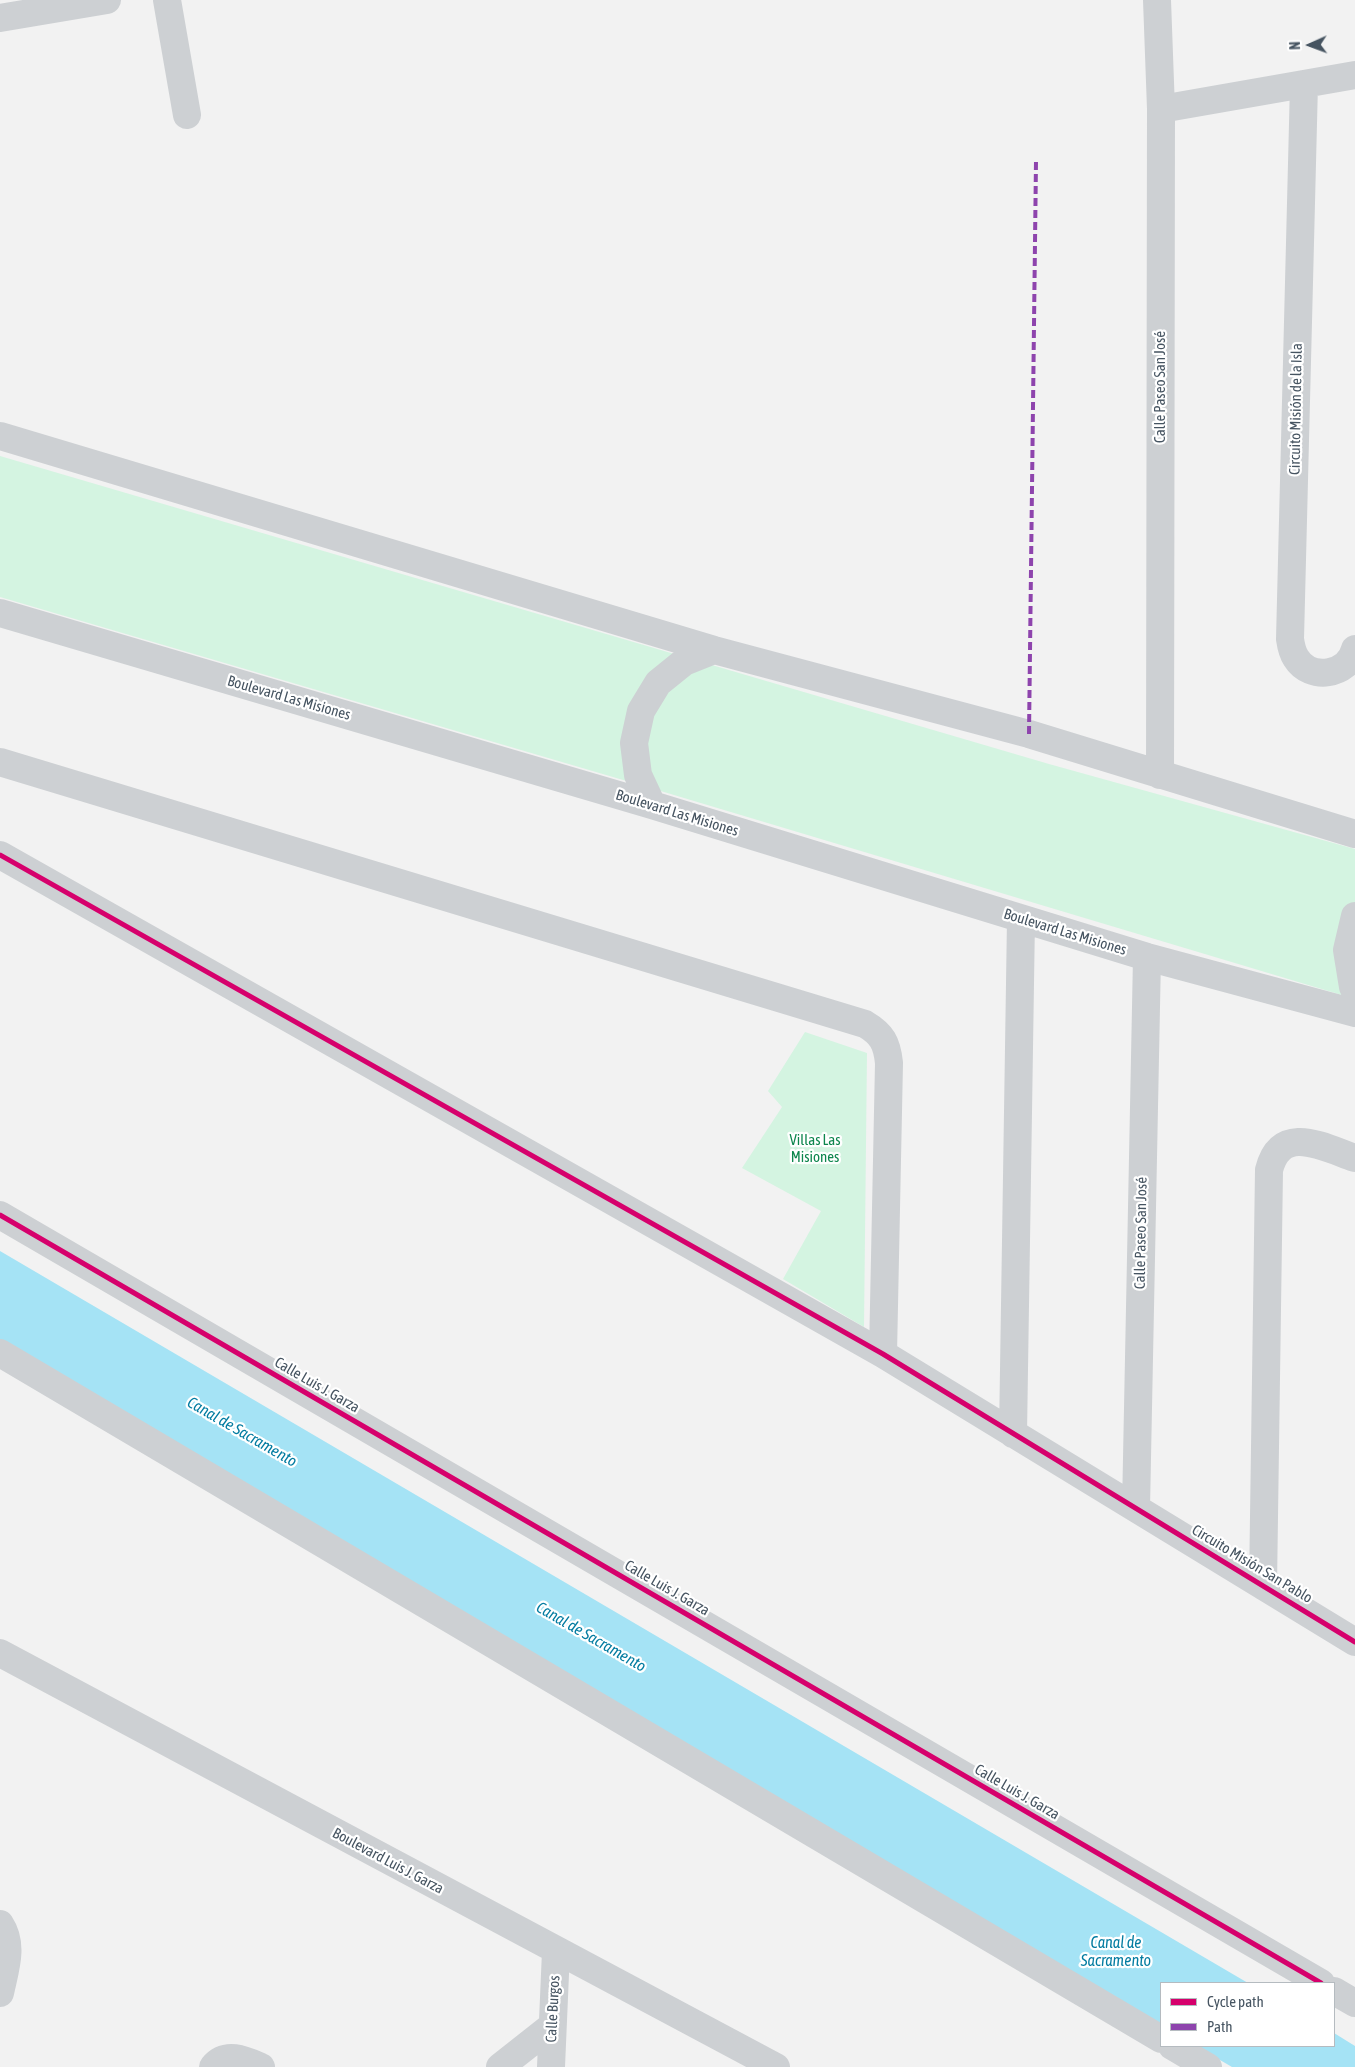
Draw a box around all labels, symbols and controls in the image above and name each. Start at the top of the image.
north arrow [1285,20,1335,70]
text: N [1287,41,1303,50]
street label: Calle Paseo San José [1151,331,1169,443]
street label: Circuito Misión de la Isla [1286,343,1306,475]
street label: Boulevard Las Misiones [225,672,353,724]
street label: Boulevard Las Misiones [614,786,740,840]
street label: Boulevard Las Misiones [1002,905,1128,959]
park label: Villas Las Misiones [789,1131,841,1166]
street label: Calle Paseo San José [1131,1177,1151,1289]
street label: Calle Luis J. Garza [271,1353,363,1417]
water label: Canal de Sacramento [184,1393,300,1471]
street label: Circuito Misión San Pablo [1188,1521,1316,1607]
street label: Calle Luis J. Garza [621,1556,713,1620]
water label: Canal de Sacramento [533,1598,649,1676]
street label: Calle Luis J. Garza [971,1760,1063,1824]
street label: Boulevard Luis J. Garza [329,1824,447,1898]
water label: Canal de Sacramento [1081,1933,1151,1971]
street label: Calle Burgos [542,1975,564,2043]
legend [1160,1982,1335,2047]
text: Cycle path [1207,1993,1264,2010]
text: Path [1207,2018,1233,2035]

